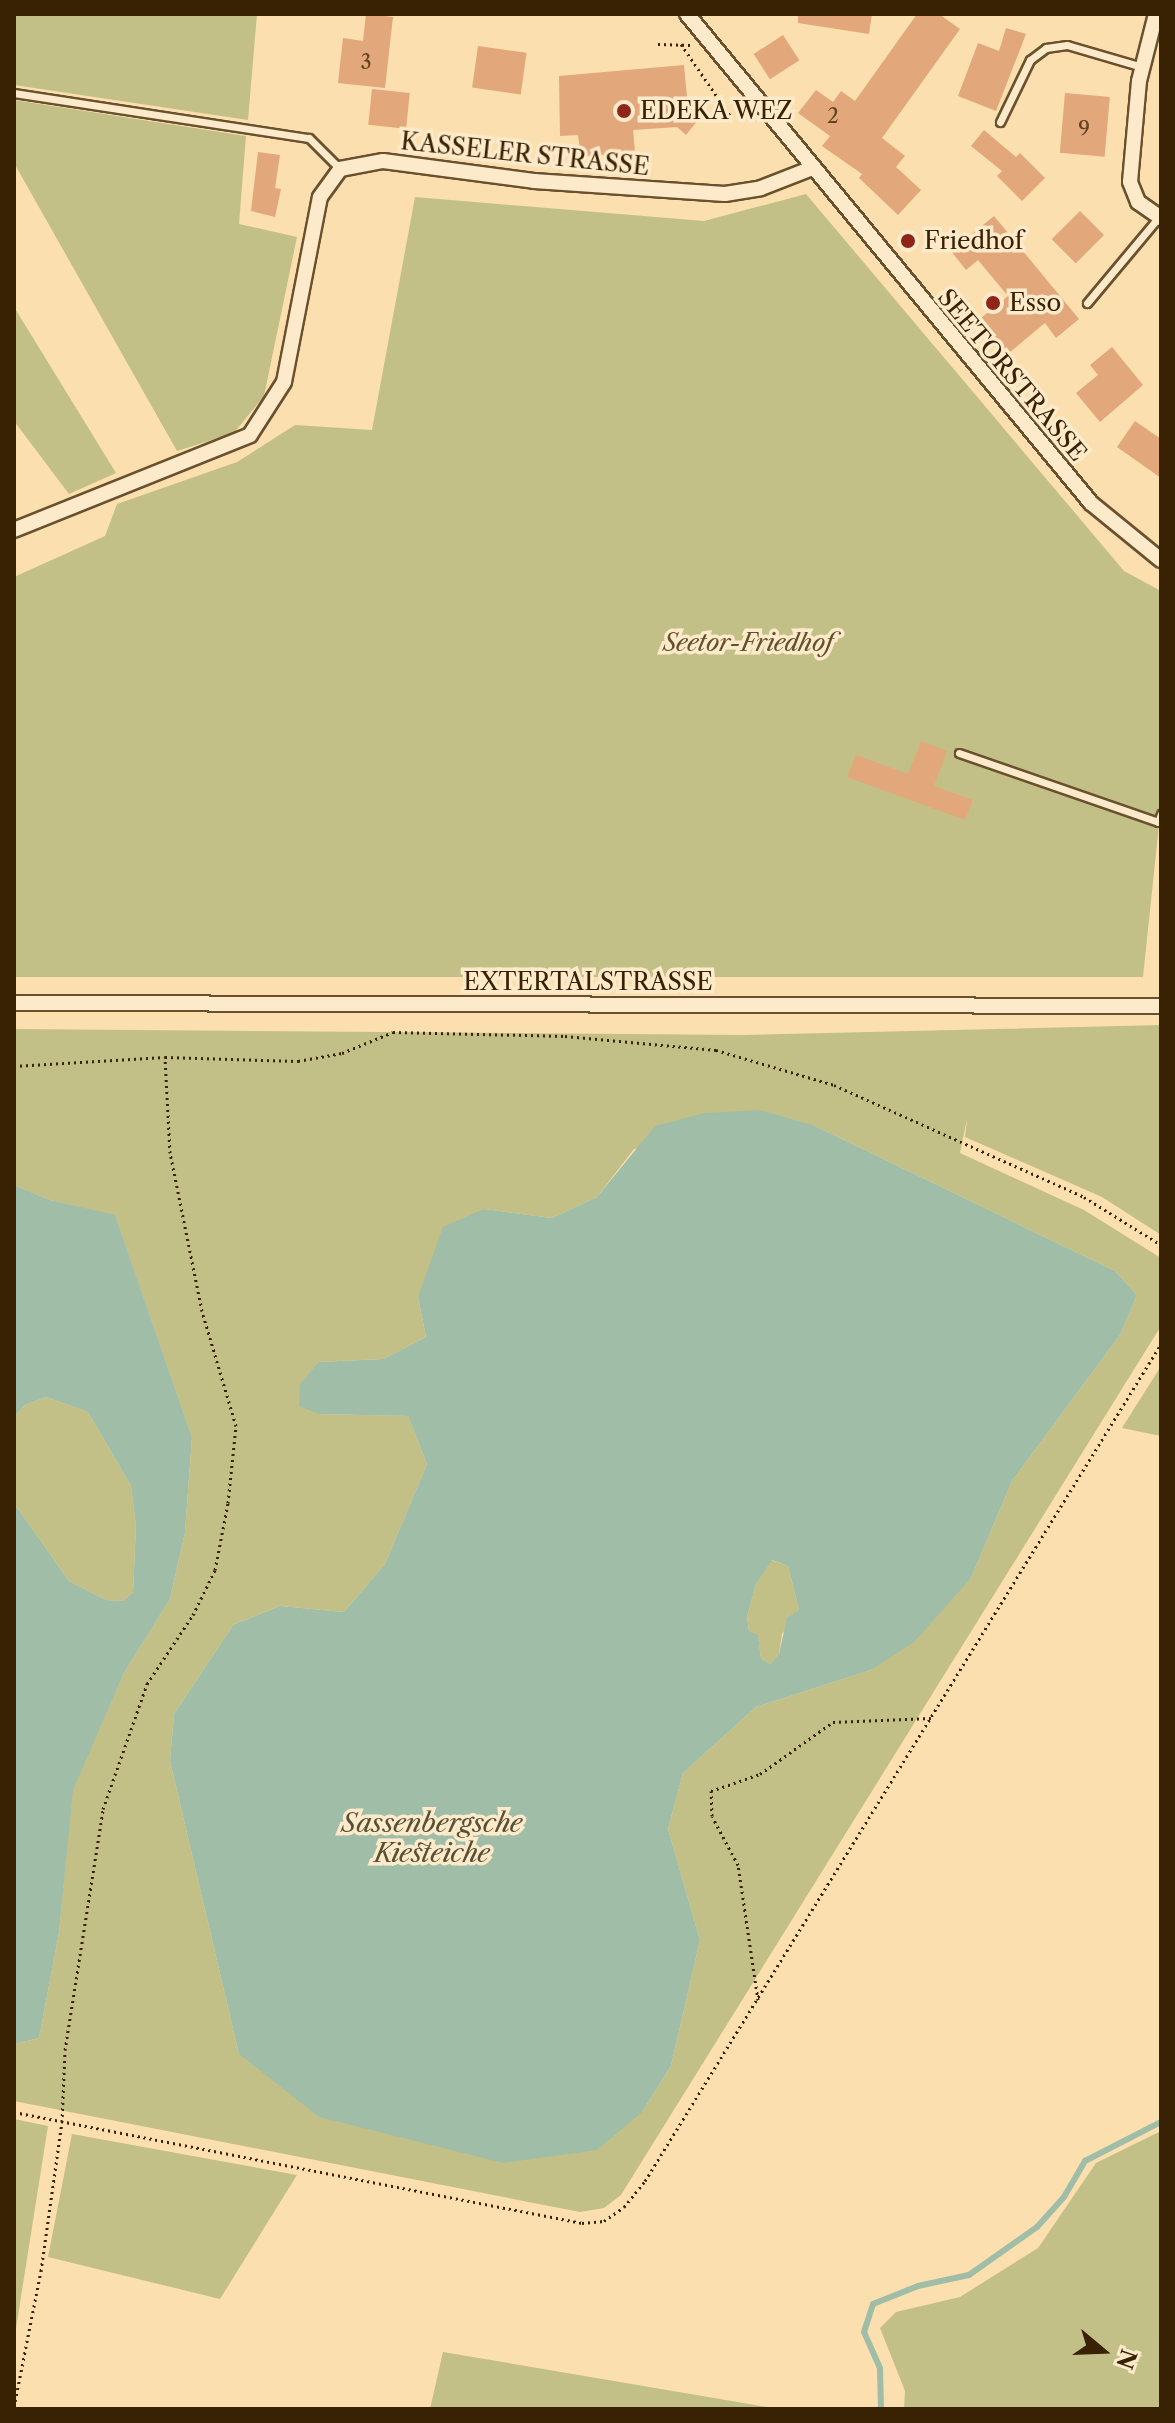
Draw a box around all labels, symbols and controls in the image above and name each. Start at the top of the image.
house number: 3 [360,50,372,74]
place label: EDEKA WEZ [640,97,794,125]
marker: EDEKA WEZ [615,102,633,120]
house number: 2 [827,104,839,128]
house number: 9 [1078,117,1090,141]
street label: KASSELER STRASSE [399,127,651,181]
place label: Friedhof [924,227,1023,255]
marker: Friedhof [899,232,917,250]
street label: SEETORSTRASSE [932,283,1092,467]
place label: Esso [1009,289,1061,317]
marker: Esso [984,294,1002,312]
park label: Seetor-Friedhof [663,629,833,657]
street label: EXTERTALSTRASSE [463,968,713,996]
water label: Sassenbergsche Kiesteiche [342,1808,522,1870]
north arrow [1063,2311,1143,2391]
text: N [1110,2346,1142,2372]

